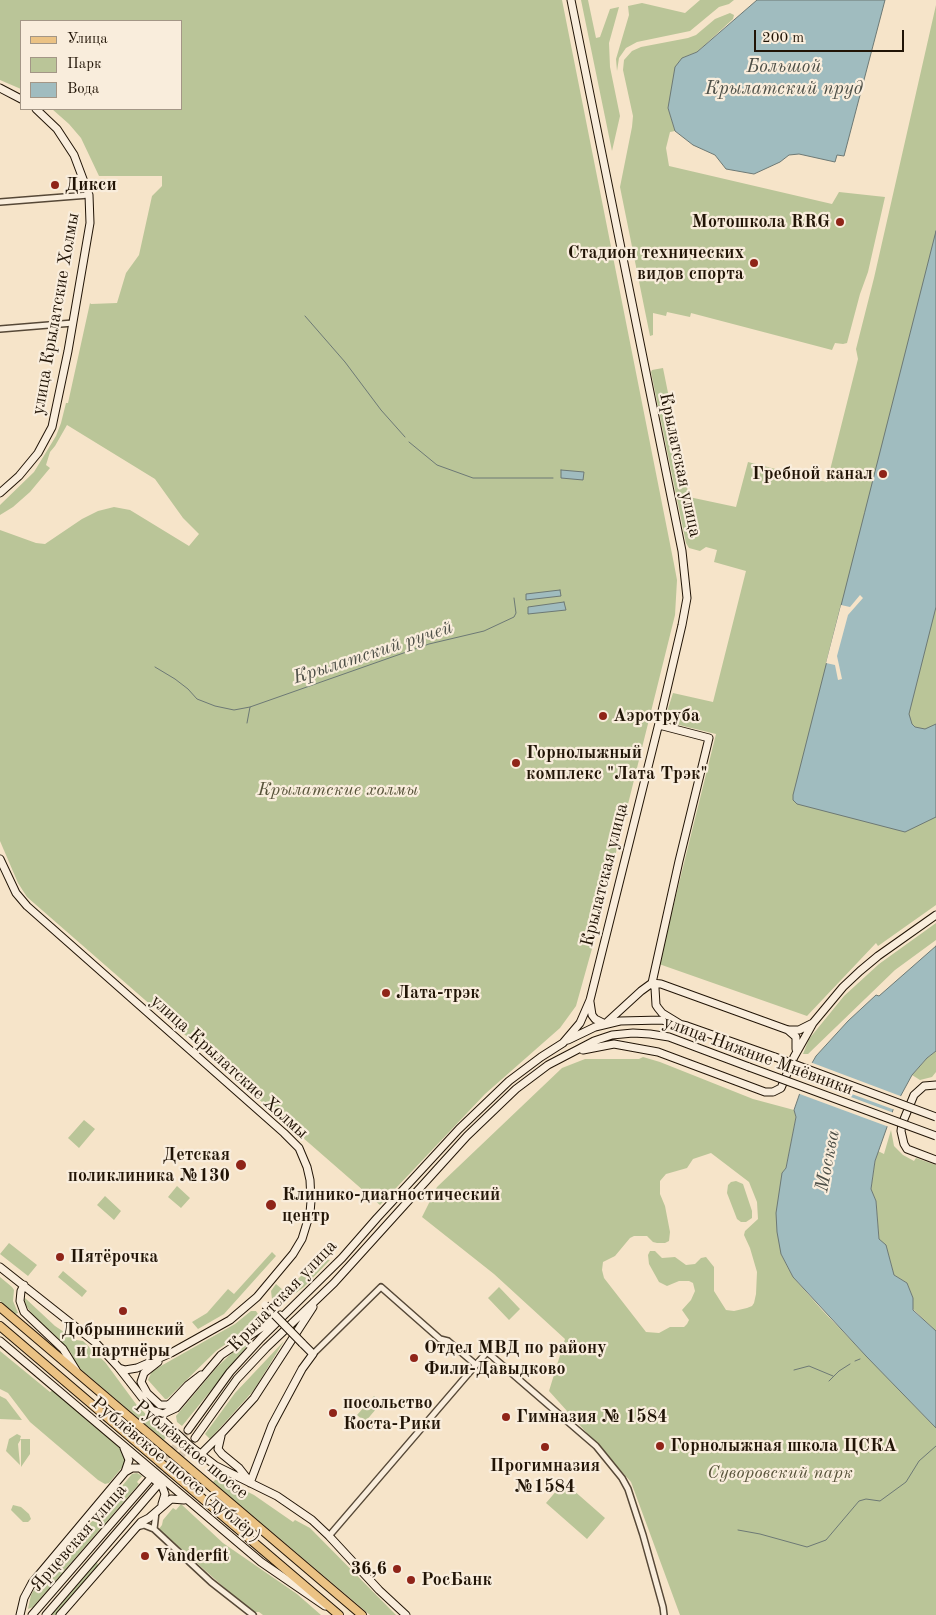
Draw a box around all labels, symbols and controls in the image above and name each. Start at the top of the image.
legend [20,20,182,110]
scale bar [756,20,906,52]
text: 200 m [762,31,804,46]
text: Улица [67,32,108,47]
water label: Большой Крылатский пруд [705,56,863,100]
text: Парк [67,57,102,72]
text: Вода [67,82,99,97]
place label: Дикси [65,174,117,196]
marker: Дикси [49,179,61,191]
street label: улица Крылатские Холмы [28,211,84,417]
place label: Мотошкола RRG [692,211,830,233]
marker: Мотошкола RRG [834,216,846,228]
place label: Стадион технических видов спорта [568,242,744,284]
marker: Стадион технических видов спорта [748,257,760,269]
street label: Крылатская улица [654,391,706,539]
place label: Гребной канал [752,463,873,485]
marker: Гребной канал [877,468,889,480]
water label: Крылатский ручей [290,616,456,690]
place label: Аэротруба [613,705,700,727]
marker: Аэротруба [597,710,609,722]
place label: Горнолыжный комплекс "Лата Трэк" [526,742,708,784]
marker: Горнолыжный комплекс "Лата Трэк" [510,757,522,769]
park label: Крылатские холмы [258,779,418,801]
street label: Крылатская улица [577,801,633,949]
place label: Лата-трэк [396,982,480,1004]
marker: Лата-трэк [380,987,392,999]
street label: улица Крылатские Холмы [146,990,312,1144]
street label: улица Нижние Мнёвники [660,1011,856,1101]
water label: Москва [811,1128,845,1194]
place label: Детская поликлиника №130 [68,1144,230,1186]
marker: Детская поликлиника №130 [234,1158,248,1172]
place label: Клинико-диагностический центр [282,1184,500,1226]
marker: Клинико-диагностический центр [264,1198,278,1212]
street label: Крылатская улица [224,1236,342,1356]
place label: Пятёрочка [70,1246,158,1268]
marker: Пятёрочка [54,1251,66,1263]
marker: Добрынинский и партнёры [117,1305,129,1317]
place label: Добрынинский и партнёры [62,1319,184,1362]
place label: Отдел МВД по району Фили-Давыдково [424,1337,607,1380]
marker: Отдел МВД по району Фили-Давыдково [408,1352,420,1364]
place label: посольство Коста-Рики [343,1392,441,1435]
street label: Рублёвское шоссе (дублёр) [87,1393,265,1547]
street label: Рублёвское шоссе [129,1396,253,1504]
place label: Гимназия № 1584 [516,1406,668,1428]
marker: посольство Коста-Рики [327,1407,339,1419]
marker: Гимназия № 1584 [500,1411,512,1423]
place label: Горнолыжная школа ЦСКА [670,1435,897,1457]
marker: Горнолыжная школа ЦСКА [654,1440,666,1452]
marker: Прогимназия №1584 [539,1441,551,1453]
place label: Прогимназия №1584 [490,1455,600,1498]
park label: Суворовский парк [707,1462,853,1484]
street label: Ярцевская улица [26,1480,132,1596]
place label: Vanderfit [155,1545,229,1567]
marker: Vanderfit [139,1550,151,1562]
place label: 36,6 [351,1558,387,1580]
marker: 36,6 [391,1563,403,1575]
place label: РосБанк [421,1569,492,1591]
marker: РосБанк [405,1574,417,1586]

